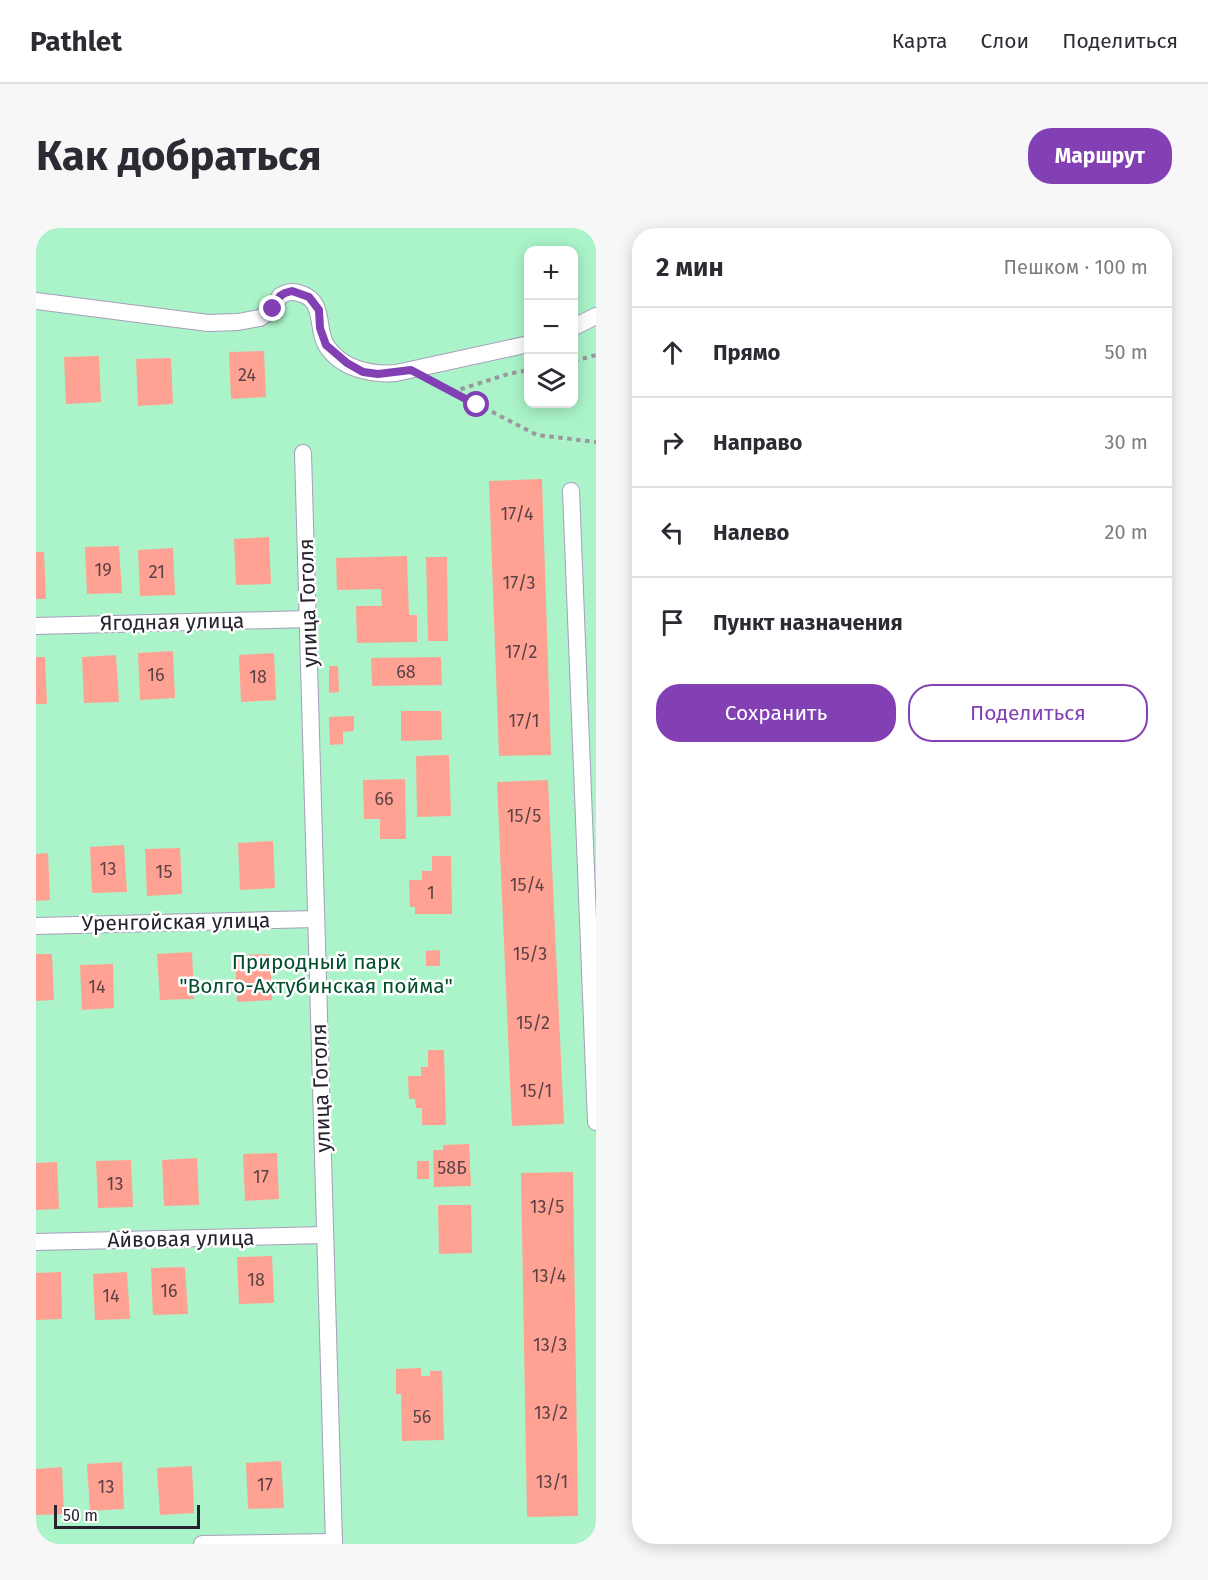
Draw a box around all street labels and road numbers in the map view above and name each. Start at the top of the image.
street label: улица Гоголя [293,538,323,668]
street label: Ягодная улица [100,608,244,636]
street label: Уренгойская улица [81,907,271,937]
street label: улица Гоголя [306,1023,336,1153]
street label: Айвовая улица [107,1225,255,1253]

